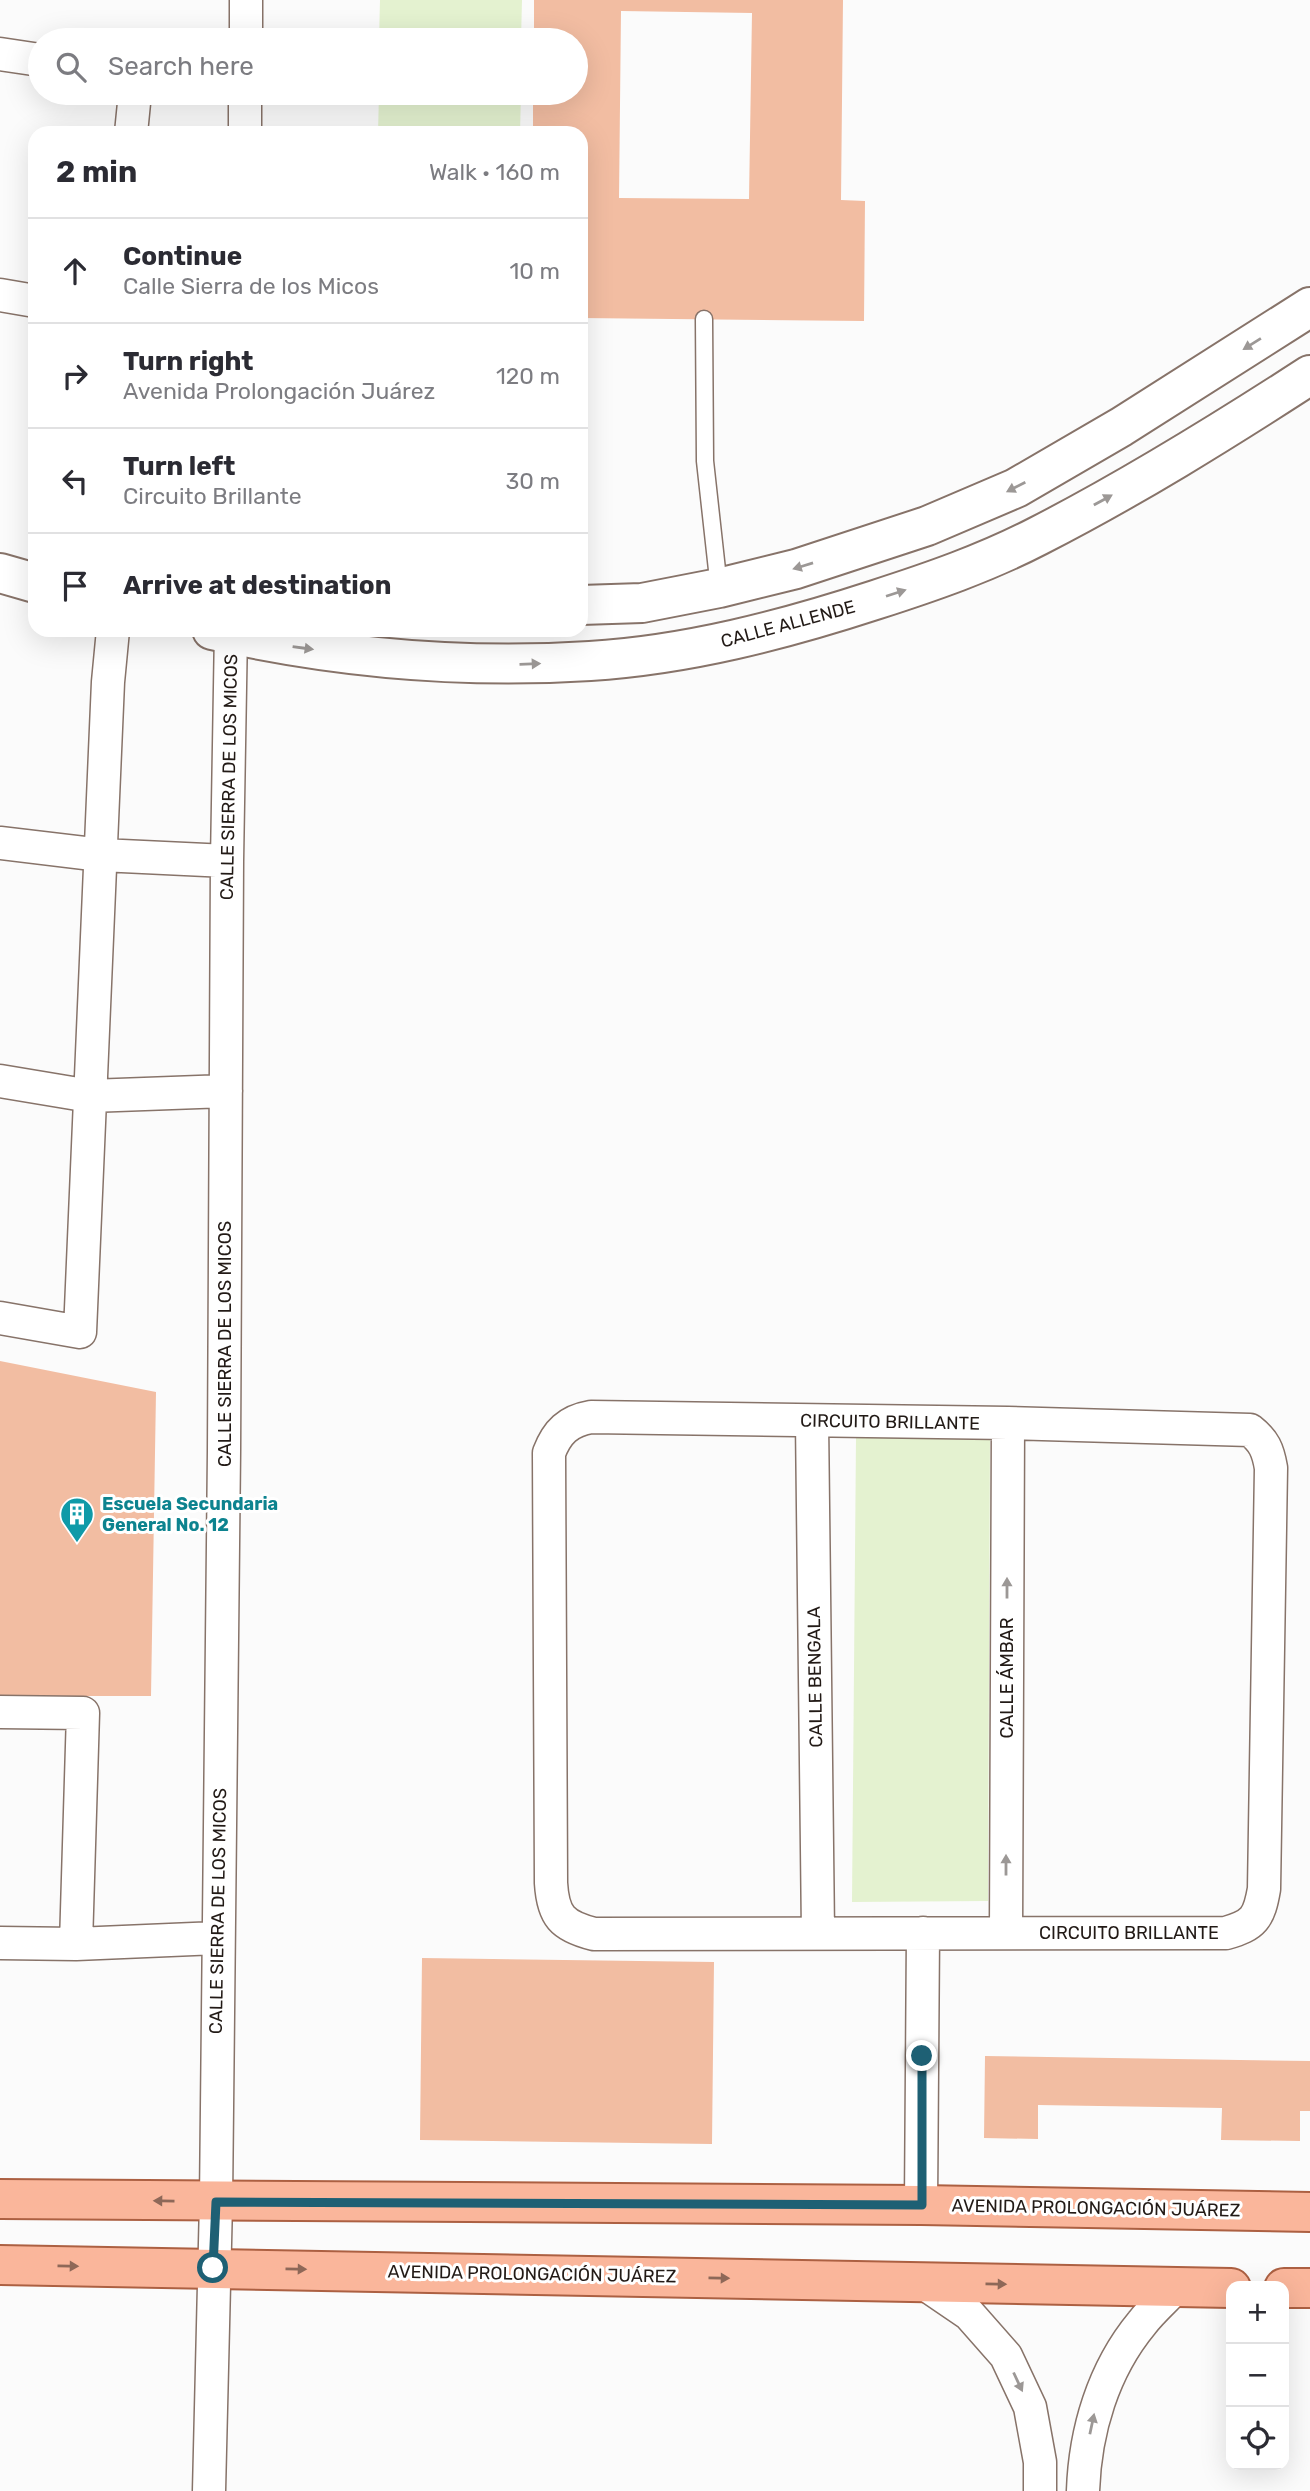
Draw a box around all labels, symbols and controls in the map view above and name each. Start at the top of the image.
search box [28,28,588,105]
icon: search [52,48,90,86]
text: Search here [108,51,254,82]
text: 2 min [56,154,137,190]
text: Walk · 160 m [429,158,560,186]
text: Continue [123,241,242,272]
icon: ahead [56,252,94,290]
text: 10 m [509,257,560,285]
text: Calle Sierra de los Micos [123,272,379,300]
one-way arrow [1243,337,1262,350]
text: Turn right [123,346,253,377]
icon: right [56,357,94,395]
text: 120 m [496,362,560,390]
text: Avenida Prolongación Juárez [123,377,435,405]
text: Turn left [123,451,235,482]
icon: left [56,462,94,500]
text: 30 m [505,467,560,495]
text: Circuito Brillante [123,482,302,510]
one-way arrow [1006,482,1026,493]
one-way arrow [1093,494,1113,506]
one-way arrow [792,562,813,572]
icon: arrive [56,567,94,605]
text: Arrive at destination [123,570,391,601]
one-way arrow [885,588,906,598]
street label: CALLE ALLENDE [718,596,858,652]
one-way arrow [292,642,314,653]
street label: CALLE SIERRA DE LOS MICOS [216,654,242,900]
one-way arrow [519,658,541,669]
street label: CALLE SIERRA DE LOS MICOS [214,1221,236,1467]
street label: CIRCUITO BRILLANTE [800,1409,980,1435]
place label: Escuela Secundaria General No. 12 [102,1493,278,1536]
building icon: Escuela Secundaria General No. 12 [58,1495,96,1544]
one-way arrow [1001,1577,1013,1599]
street label: CALLE BENGALA [803,1606,827,1748]
street label: CALLE ÁMBAR [996,1617,1018,1739]
street label: CALLE SIERRA DE LOS MICOS [205,1788,231,2034]
one-way arrow [1000,1854,1012,1876]
street label: CIRCUITO BRILLANTE [1039,1922,1219,1944]
route end [906,2040,937,2071]
street label: AVENIDA PROLONGACIÓN JUÁREZ [951,2194,1241,2222]
one-way arrow [153,2195,175,2207]
route start [197,2252,228,2283]
one-way arrow [57,2260,79,2272]
street label: AVENIDA PROLONGACIÓN JUÁREZ [387,2260,677,2288]
one-way arrow [285,2264,307,2275]
one-way arrow [708,2272,730,2284]
one-way arrow [985,2278,1007,2290]
map controls [1226,2281,1289,2470]
button: + [1226,2281,1289,2344]
button: − [1226,2344,1289,2407]
one-way arrow [1013,2372,1024,2393]
button: locate [1226,2407,1289,2470]
one-way arrow [1087,2413,1098,2435]

